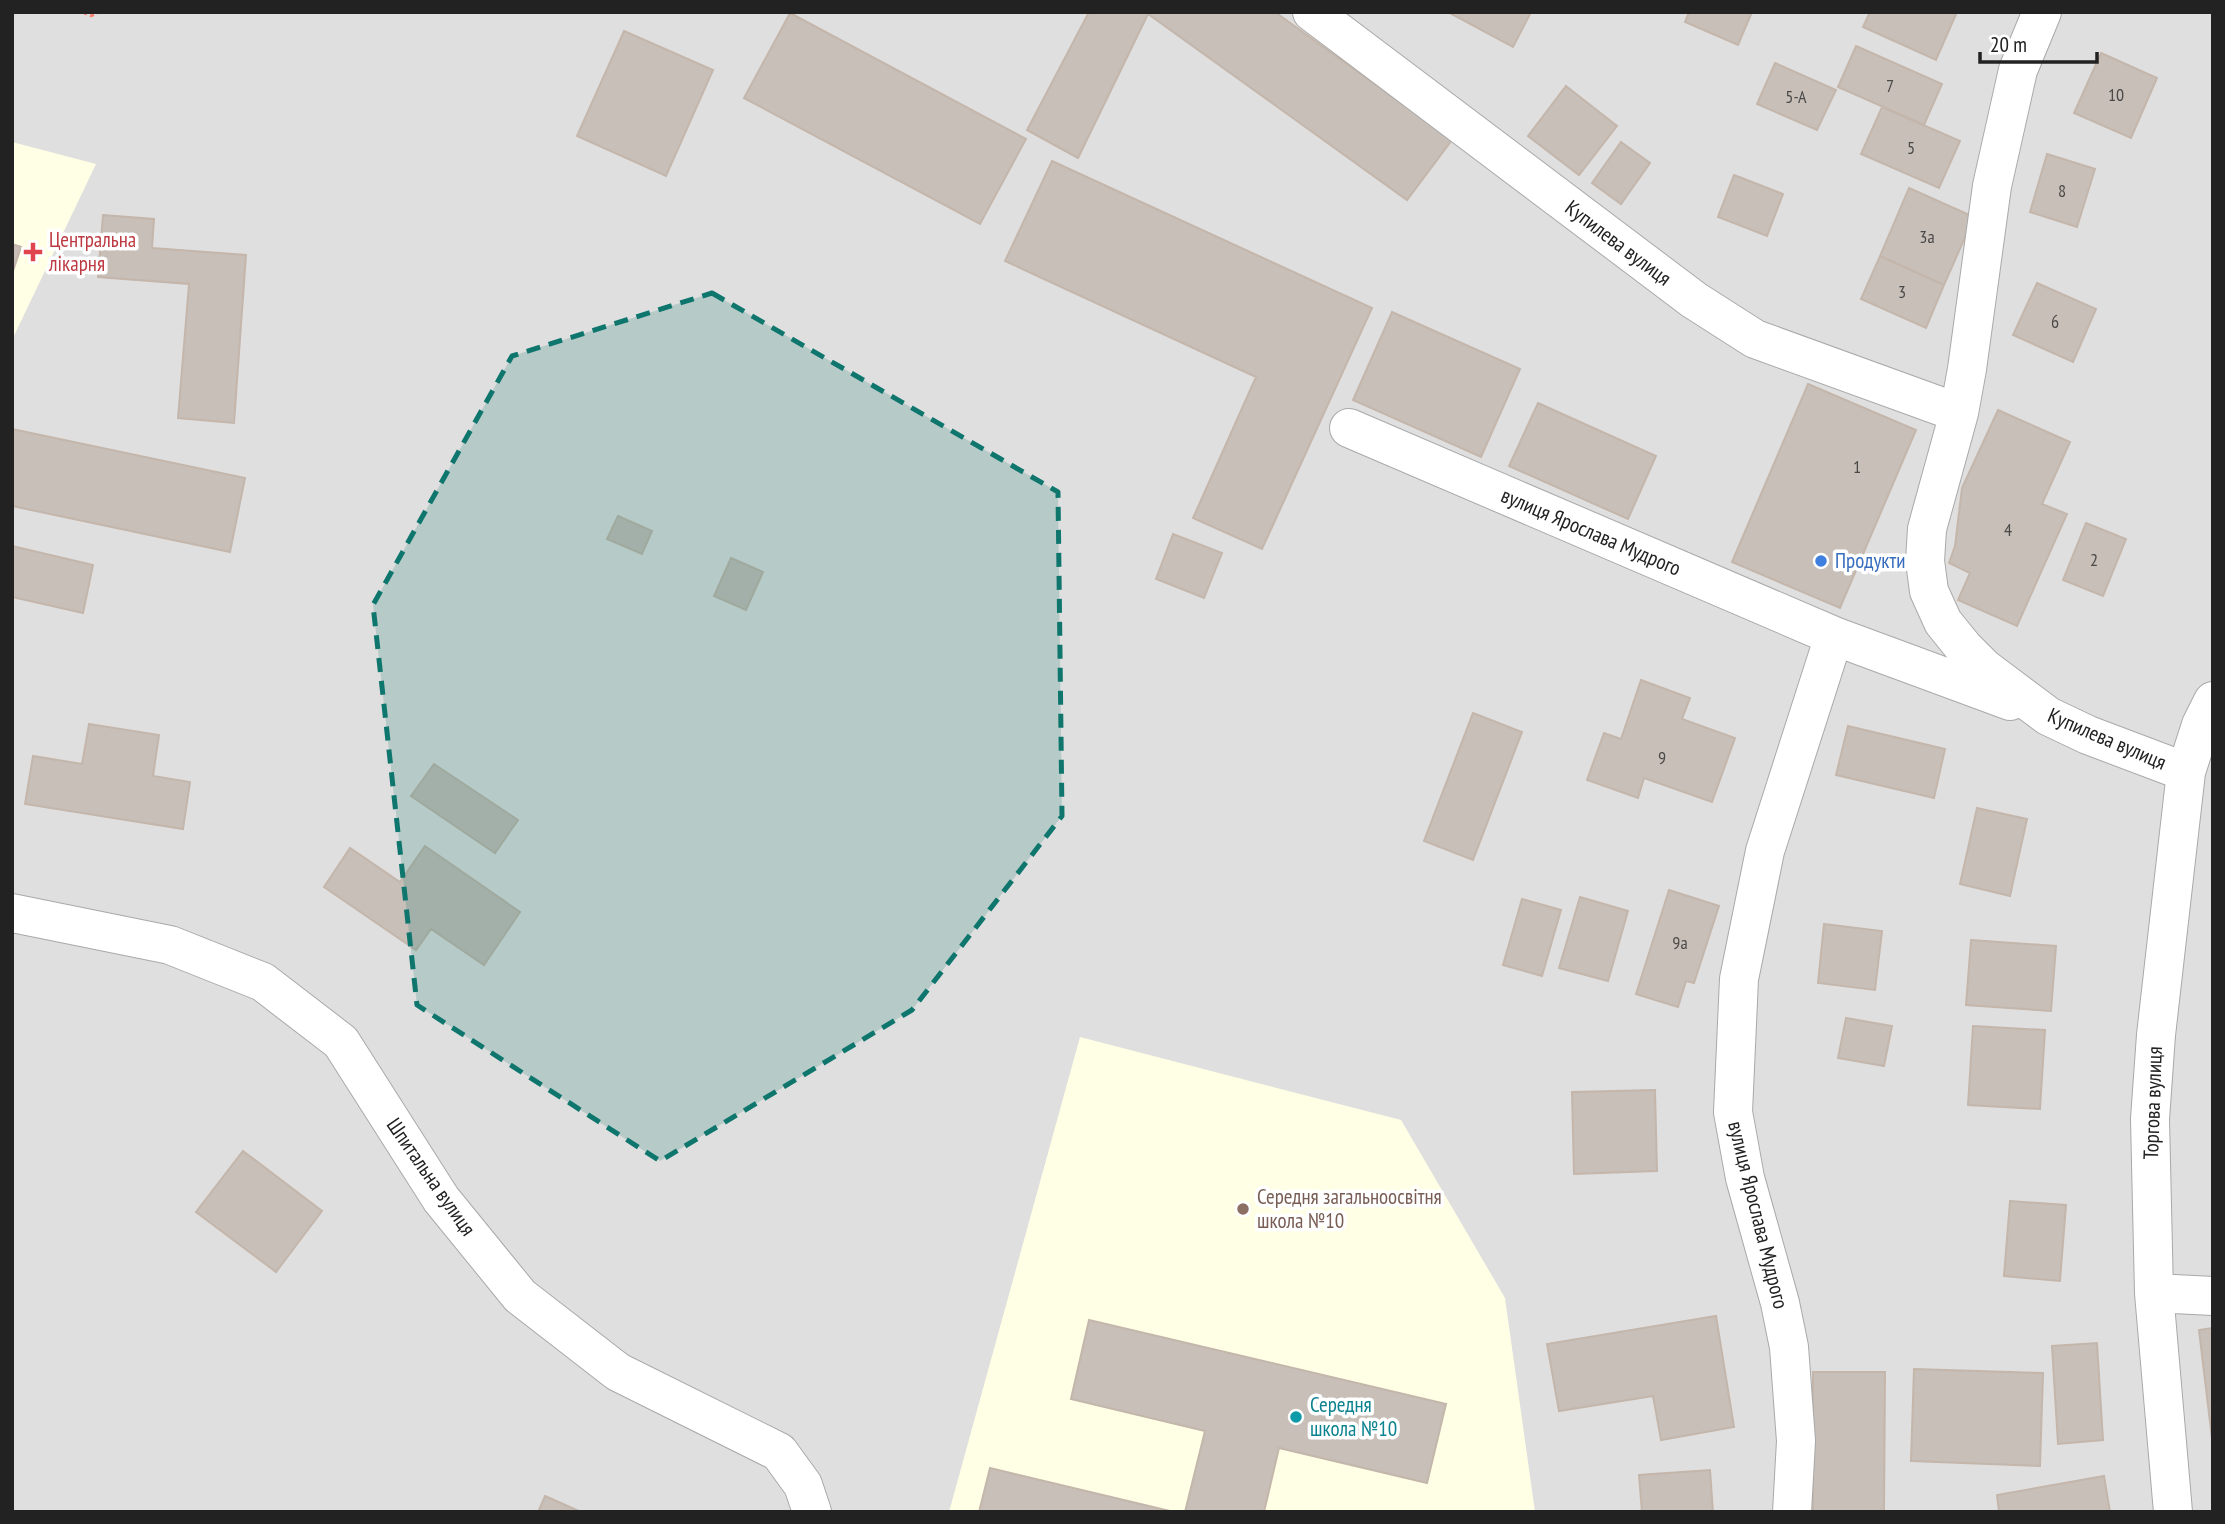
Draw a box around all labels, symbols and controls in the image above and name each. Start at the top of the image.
scale bar [1980,21,2097,65]
text: 20 m [1990,31,2027,58]
house number: 7 [1886,74,1894,97]
house number: 10 [2108,83,2124,106]
house number: 5-А [1785,85,1807,108]
house number: 5 [1907,136,1915,159]
house number: 8 [2058,179,2066,202]
street label: Купилева вулиця [1560,194,1677,291]
house number: 3а [1919,225,1935,248]
place label: Центральна лікарня [48,226,136,277]
marker: Центральна лікарня [23,242,43,262]
house number: 3 [1898,280,1906,303]
house number: 6 [2051,310,2059,333]
house number: 1 [1853,455,1861,478]
street label: вулиця Ярослава Мудрого [1497,481,1685,582]
house number: 4 [2004,518,2012,541]
place label: Продукти [1835,547,1905,574]
house number: 2 [2090,548,2098,571]
marker: Продукти [1813,553,1829,569]
street label: Купилева вулиця [2044,701,2171,776]
house number: 9 [1658,746,1666,769]
house number: 9а [1672,931,1688,954]
street label: Торгова вулиця [2137,1046,2168,1160]
street label: Шпитальна вулиця [381,1113,482,1241]
street label: вулиця Ярослава Мудрого [1722,1118,1795,1312]
place label: Середня загальноосвітня школа №10 [1257,1183,1442,1234]
marker: Середня загальноосвітня школа №10 [1235,1201,1251,1217]
place label: Середня школа №10 [1310,1391,1397,1442]
marker: Середня школа №10 [1288,1409,1304,1425]

